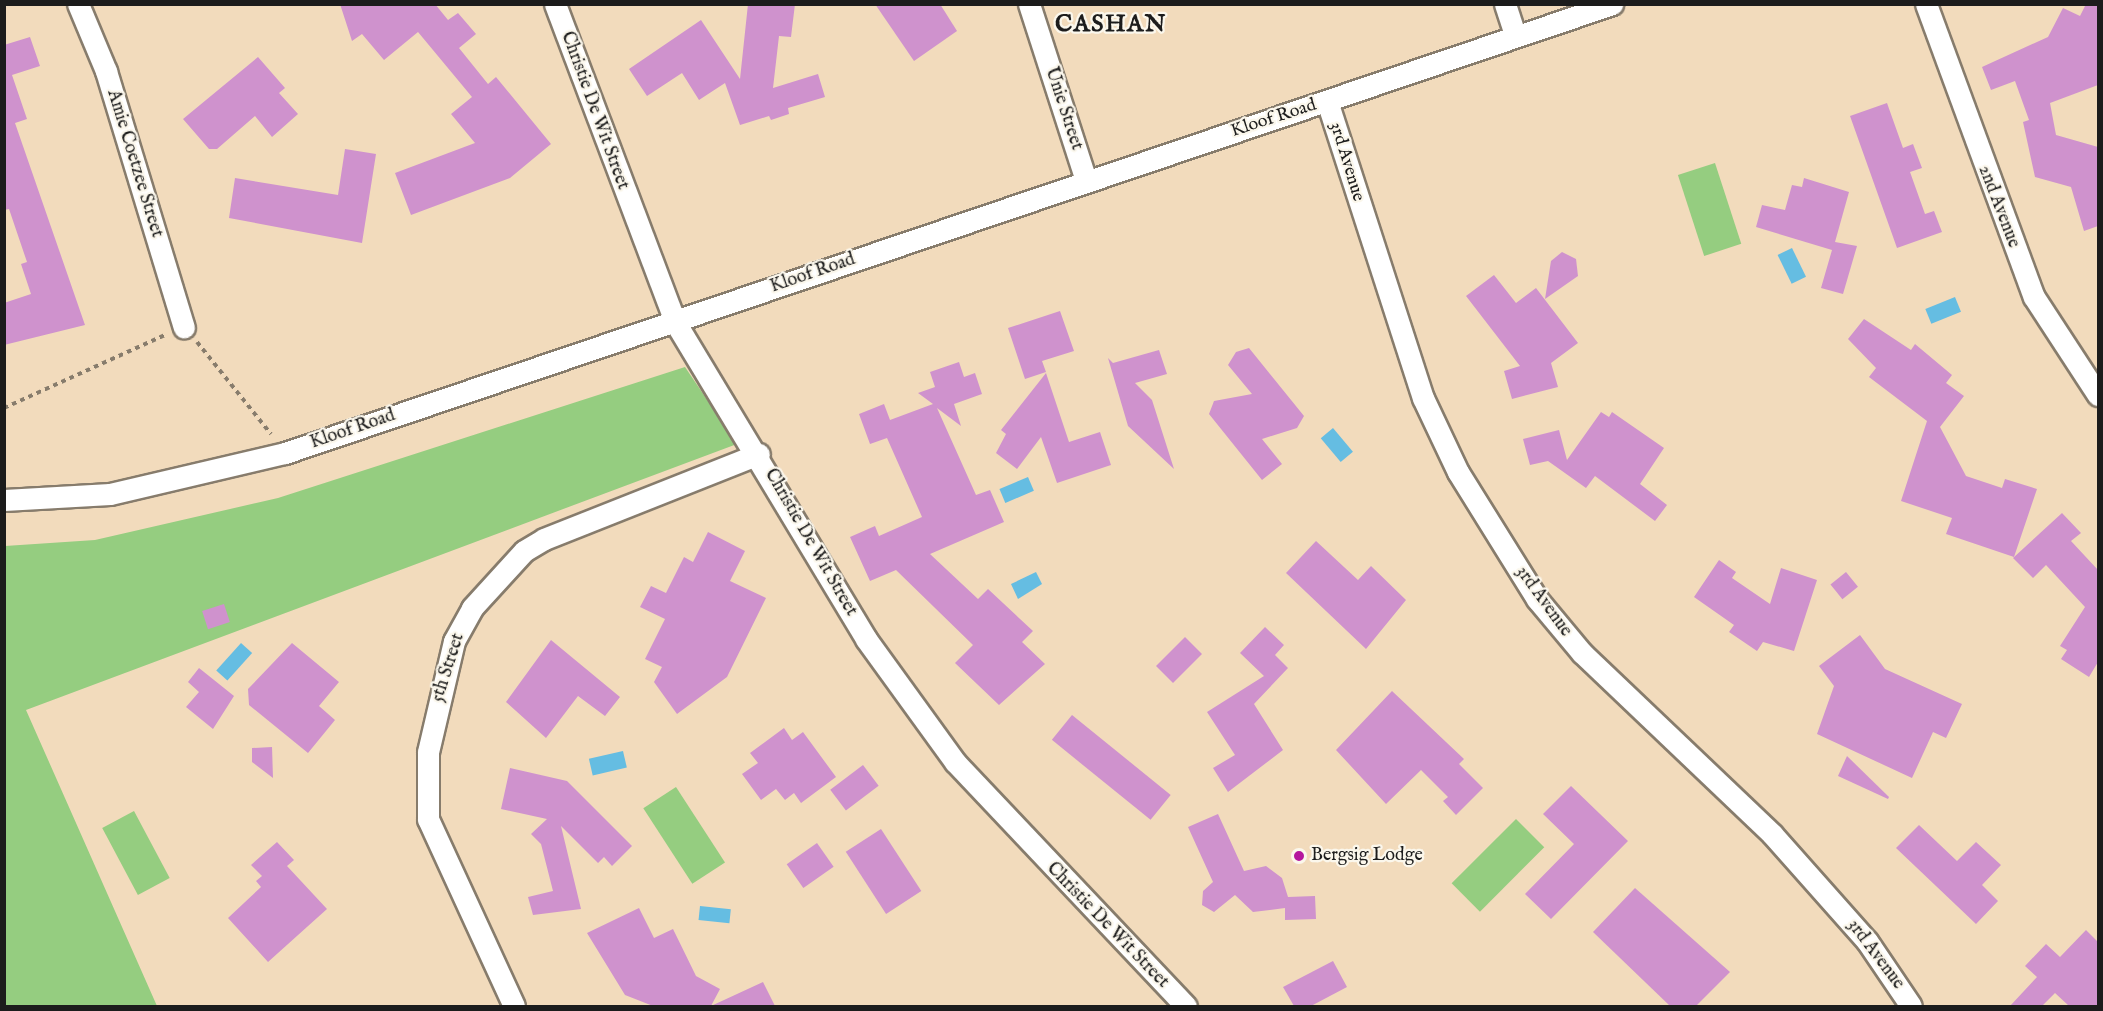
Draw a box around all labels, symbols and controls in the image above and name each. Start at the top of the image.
district label: CASHAN [1055,11,1167,39]
street label: Christie De Wit Street [555,29,633,193]
street label: Unie Street [1039,65,1087,153]
street label: Amie Coetzee Street [101,87,167,241]
street label: Kloof Road [1229,95,1319,143]
street label: 3rd Avenue [1324,120,1368,204]
street label: 2nd Avenue [1972,163,2024,251]
street label: Kloof Road [768,249,858,299]
street label: Kloof Road [308,405,398,455]
street label: Christie De Wit Street [759,465,861,621]
street label: 3rd Avenue [1510,563,1576,641]
street label: 5th Street [428,631,470,705]
place label: Bergsig Lodge [1311,845,1423,867]
marker: Bergsig Lodge [1292,849,1306,863]
street label: Christie De Wit Street [1041,859,1173,993]
street label: 3rd Avenue [1842,916,1908,994]

